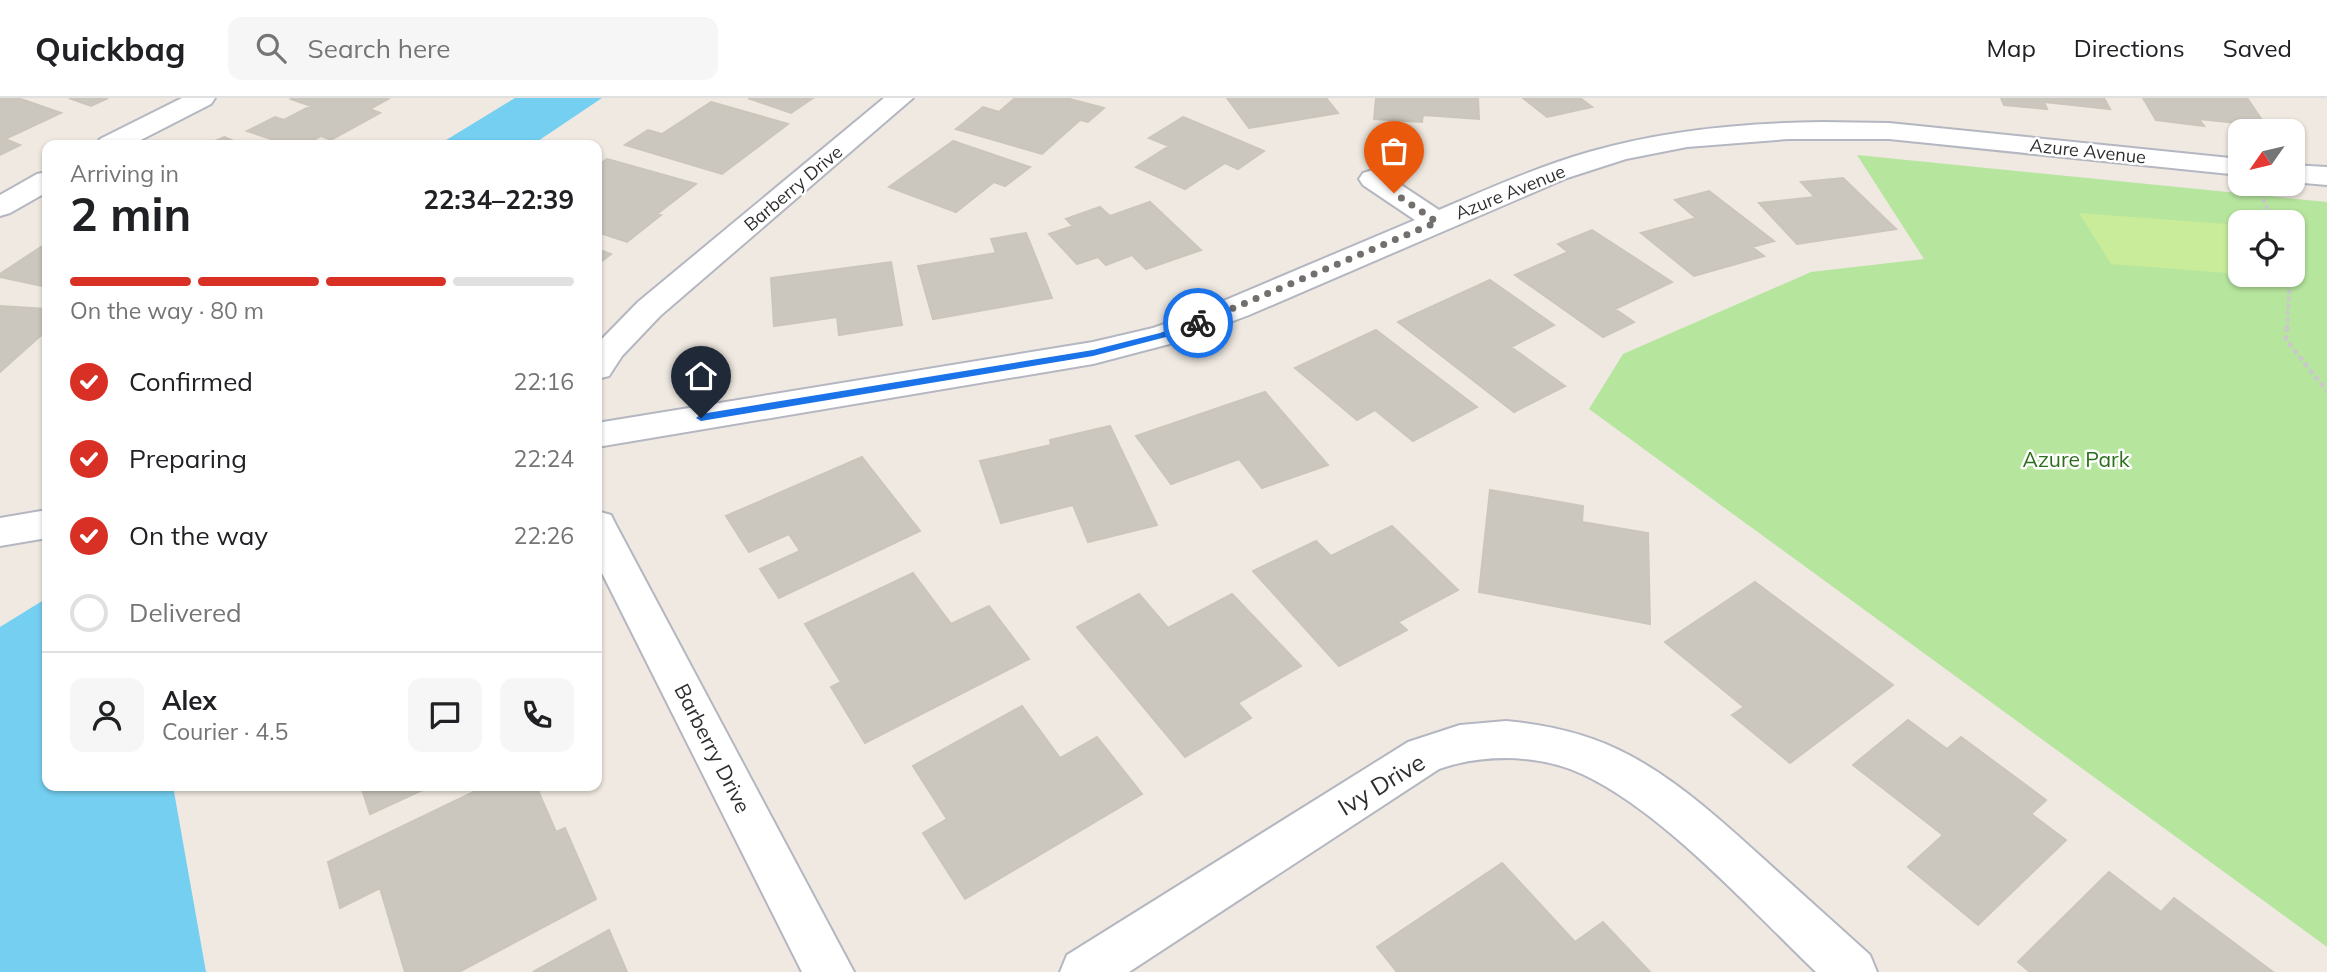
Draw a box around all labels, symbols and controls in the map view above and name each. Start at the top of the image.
search box [228,17,718,80]
text: Quickbag [35,28,186,69]
icon: search [252,29,290,67]
text: Search here [308,32,450,65]
text: Map [1986,33,2036,63]
text: Directions [2074,33,2185,63]
text: Saved [2223,33,2292,63]
north arrow [2228,119,2305,196]
map controls [2228,119,2305,287]
pin [1364,121,1424,193]
icon: bag [1375,132,1413,170]
street label: Azure Avenue [2029,133,2147,169]
street label: Barberry Drive [739,140,847,236]
text: Arriving in [70,159,179,188]
street label: Azure Avenue [1452,160,1568,224]
text: 22:34–22:39 [423,183,574,216]
text: 2 min [70,185,191,243]
button: locate [2228,210,2305,287]
courier [1163,288,1233,358]
text: On the way · 80 m [70,296,264,325]
icon: bike [1179,304,1217,342]
pin [671,346,731,418]
icon: home [682,357,720,395]
icon: check [70,363,108,401]
text: Confirmed [129,365,253,398]
text: 22:16 [514,367,574,396]
icon: check [70,440,108,478]
text: Preparing [129,442,247,475]
text: 22:24 [514,444,574,473]
park label: Azure Park [2022,446,2130,472]
icon: check [70,517,108,555]
text: On the way [129,519,268,552]
text: 22:26 [514,521,574,550]
text: Delivered [129,596,242,629]
button: person [70,678,144,752]
button: chat [408,678,482,752]
button: phone [500,678,574,752]
street label: Barberry Drive [669,679,757,817]
text: Alex [162,684,217,717]
text: Courier · 4.5 [162,717,288,746]
street label: Ivy Drive [1332,746,1430,822]

